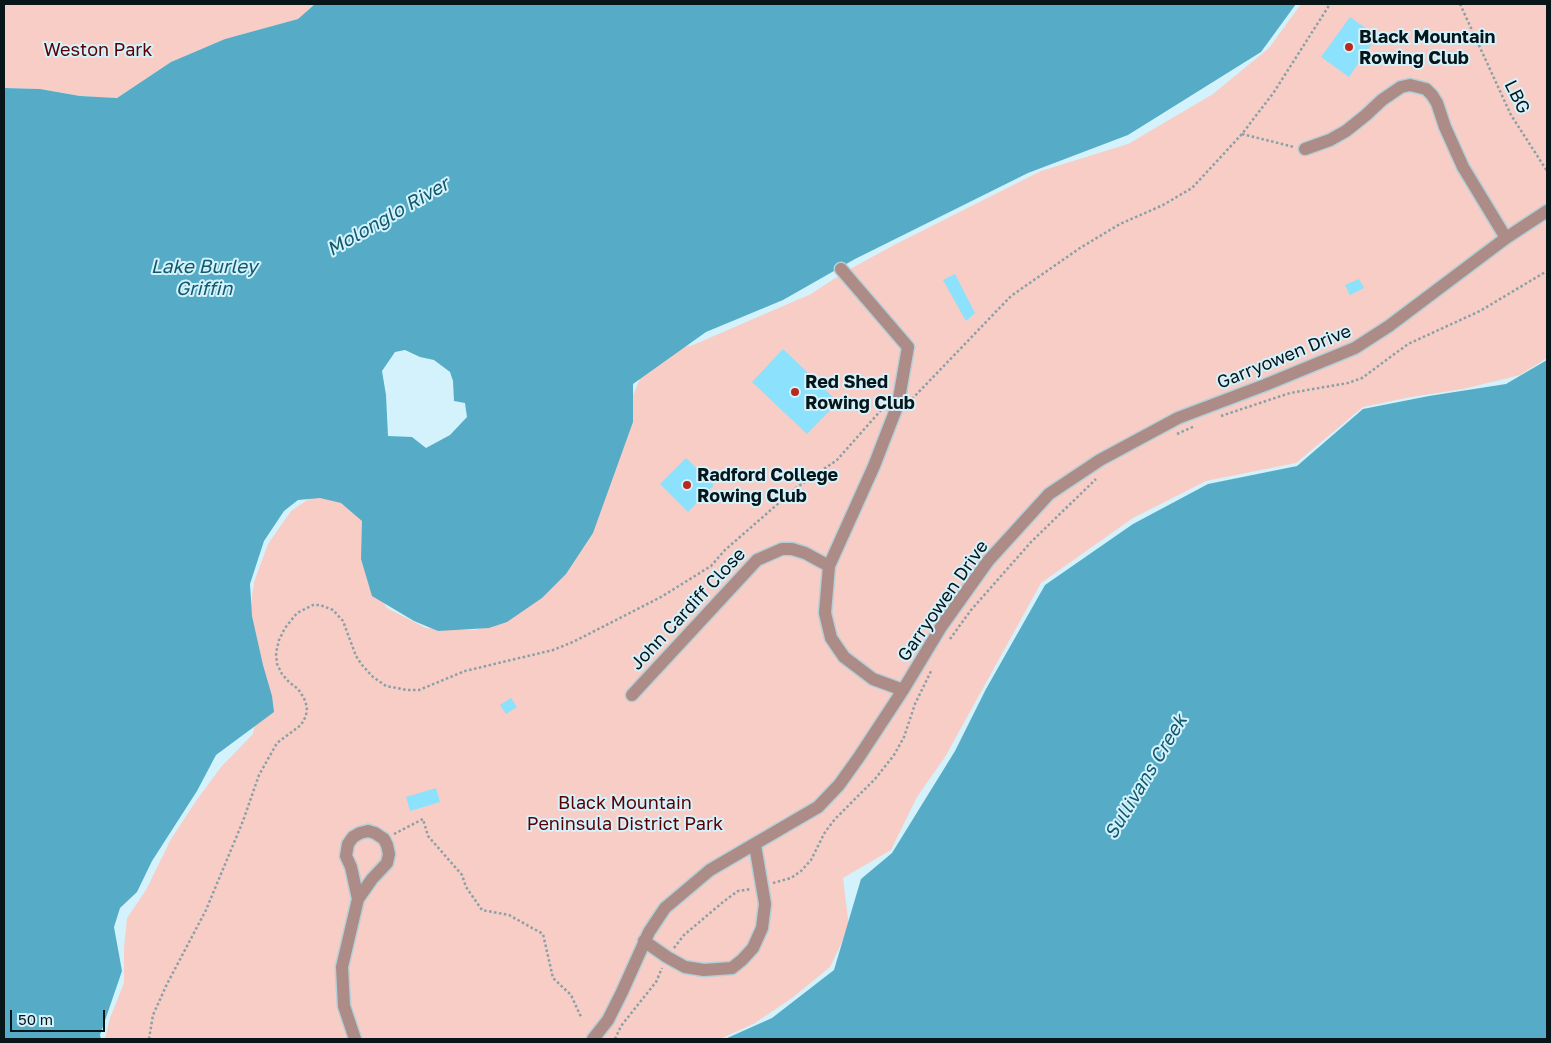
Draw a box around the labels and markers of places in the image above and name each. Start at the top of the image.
place label: Black Mountain Rowing Club [1359,26,1495,68]
marker: Black Mountain Rowing Club [1343,41,1355,53]
place label: Red Shed Rowing Club [805,371,915,414]
marker: Red Shed Rowing Club [789,386,801,398]
place label: Radford College Rowing Club [697,464,838,506]
marker: Radford College Rowing Club [681,479,693,491]

